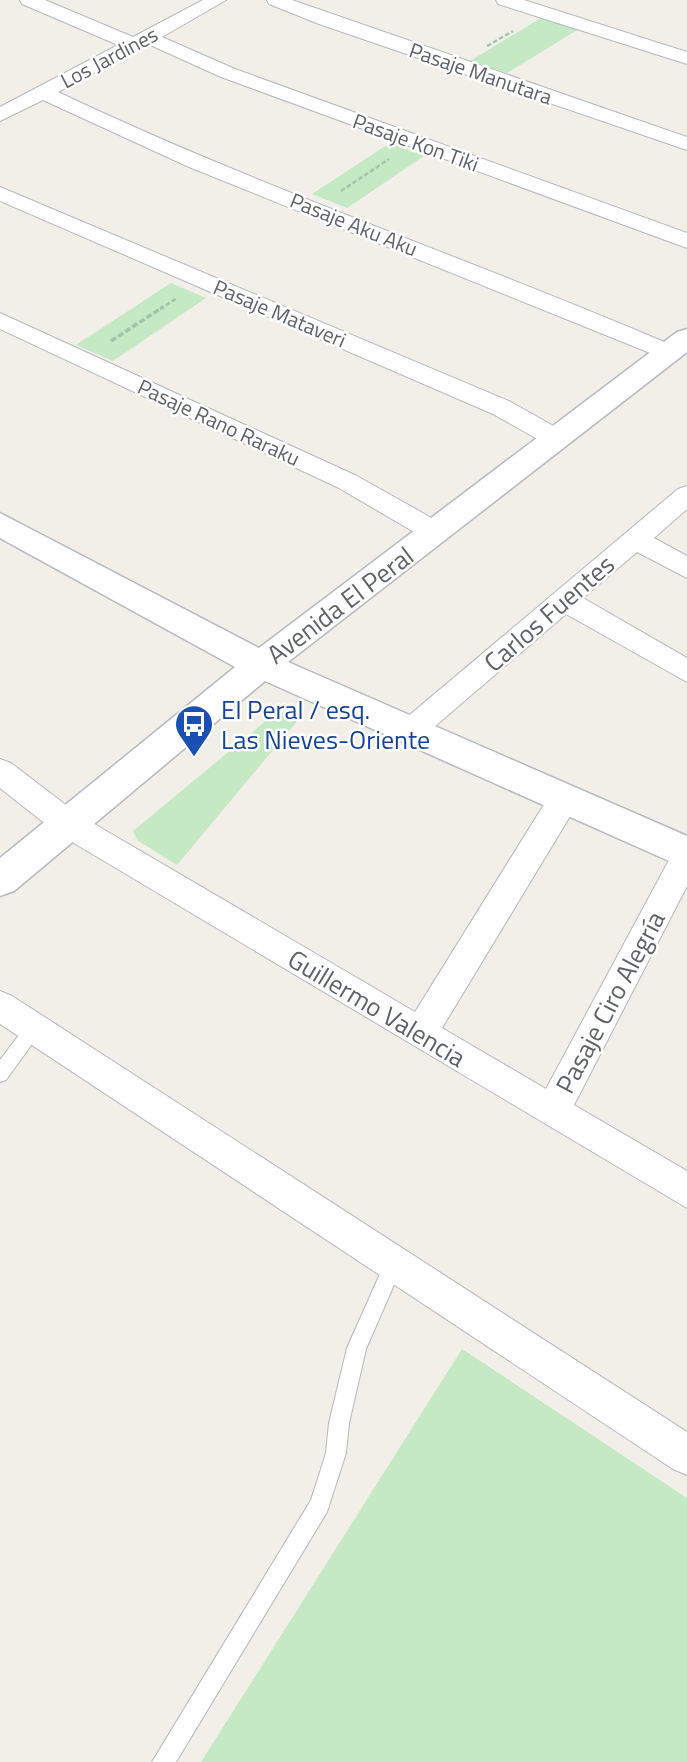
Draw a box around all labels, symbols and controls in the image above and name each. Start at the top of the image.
street label: Los Jardines [55,18,163,96]
street label: Pasaje Manutara [405,34,557,113]
street label: Pasaje Kon Tiki [349,104,483,180]
street label: Pasaje Aku Aku [285,184,423,264]
street label: Pasaje Mataveri [209,271,351,355]
street label: Pasaje Rano Raraku [133,370,305,474]
street label: Avenida El Peral [258,537,422,673]
street label: Carlos Fuentes [475,545,623,681]
place label: El Peral / esq. Las Nieves-Oriente [221,690,430,759]
bus stop icon: El Peral / esq. Las Nieves-Oriente [173,703,215,758]
street label: Pasaje Ciro Alegría [545,904,675,1100]
street label: Guillermo Valencia [281,939,473,1077]

